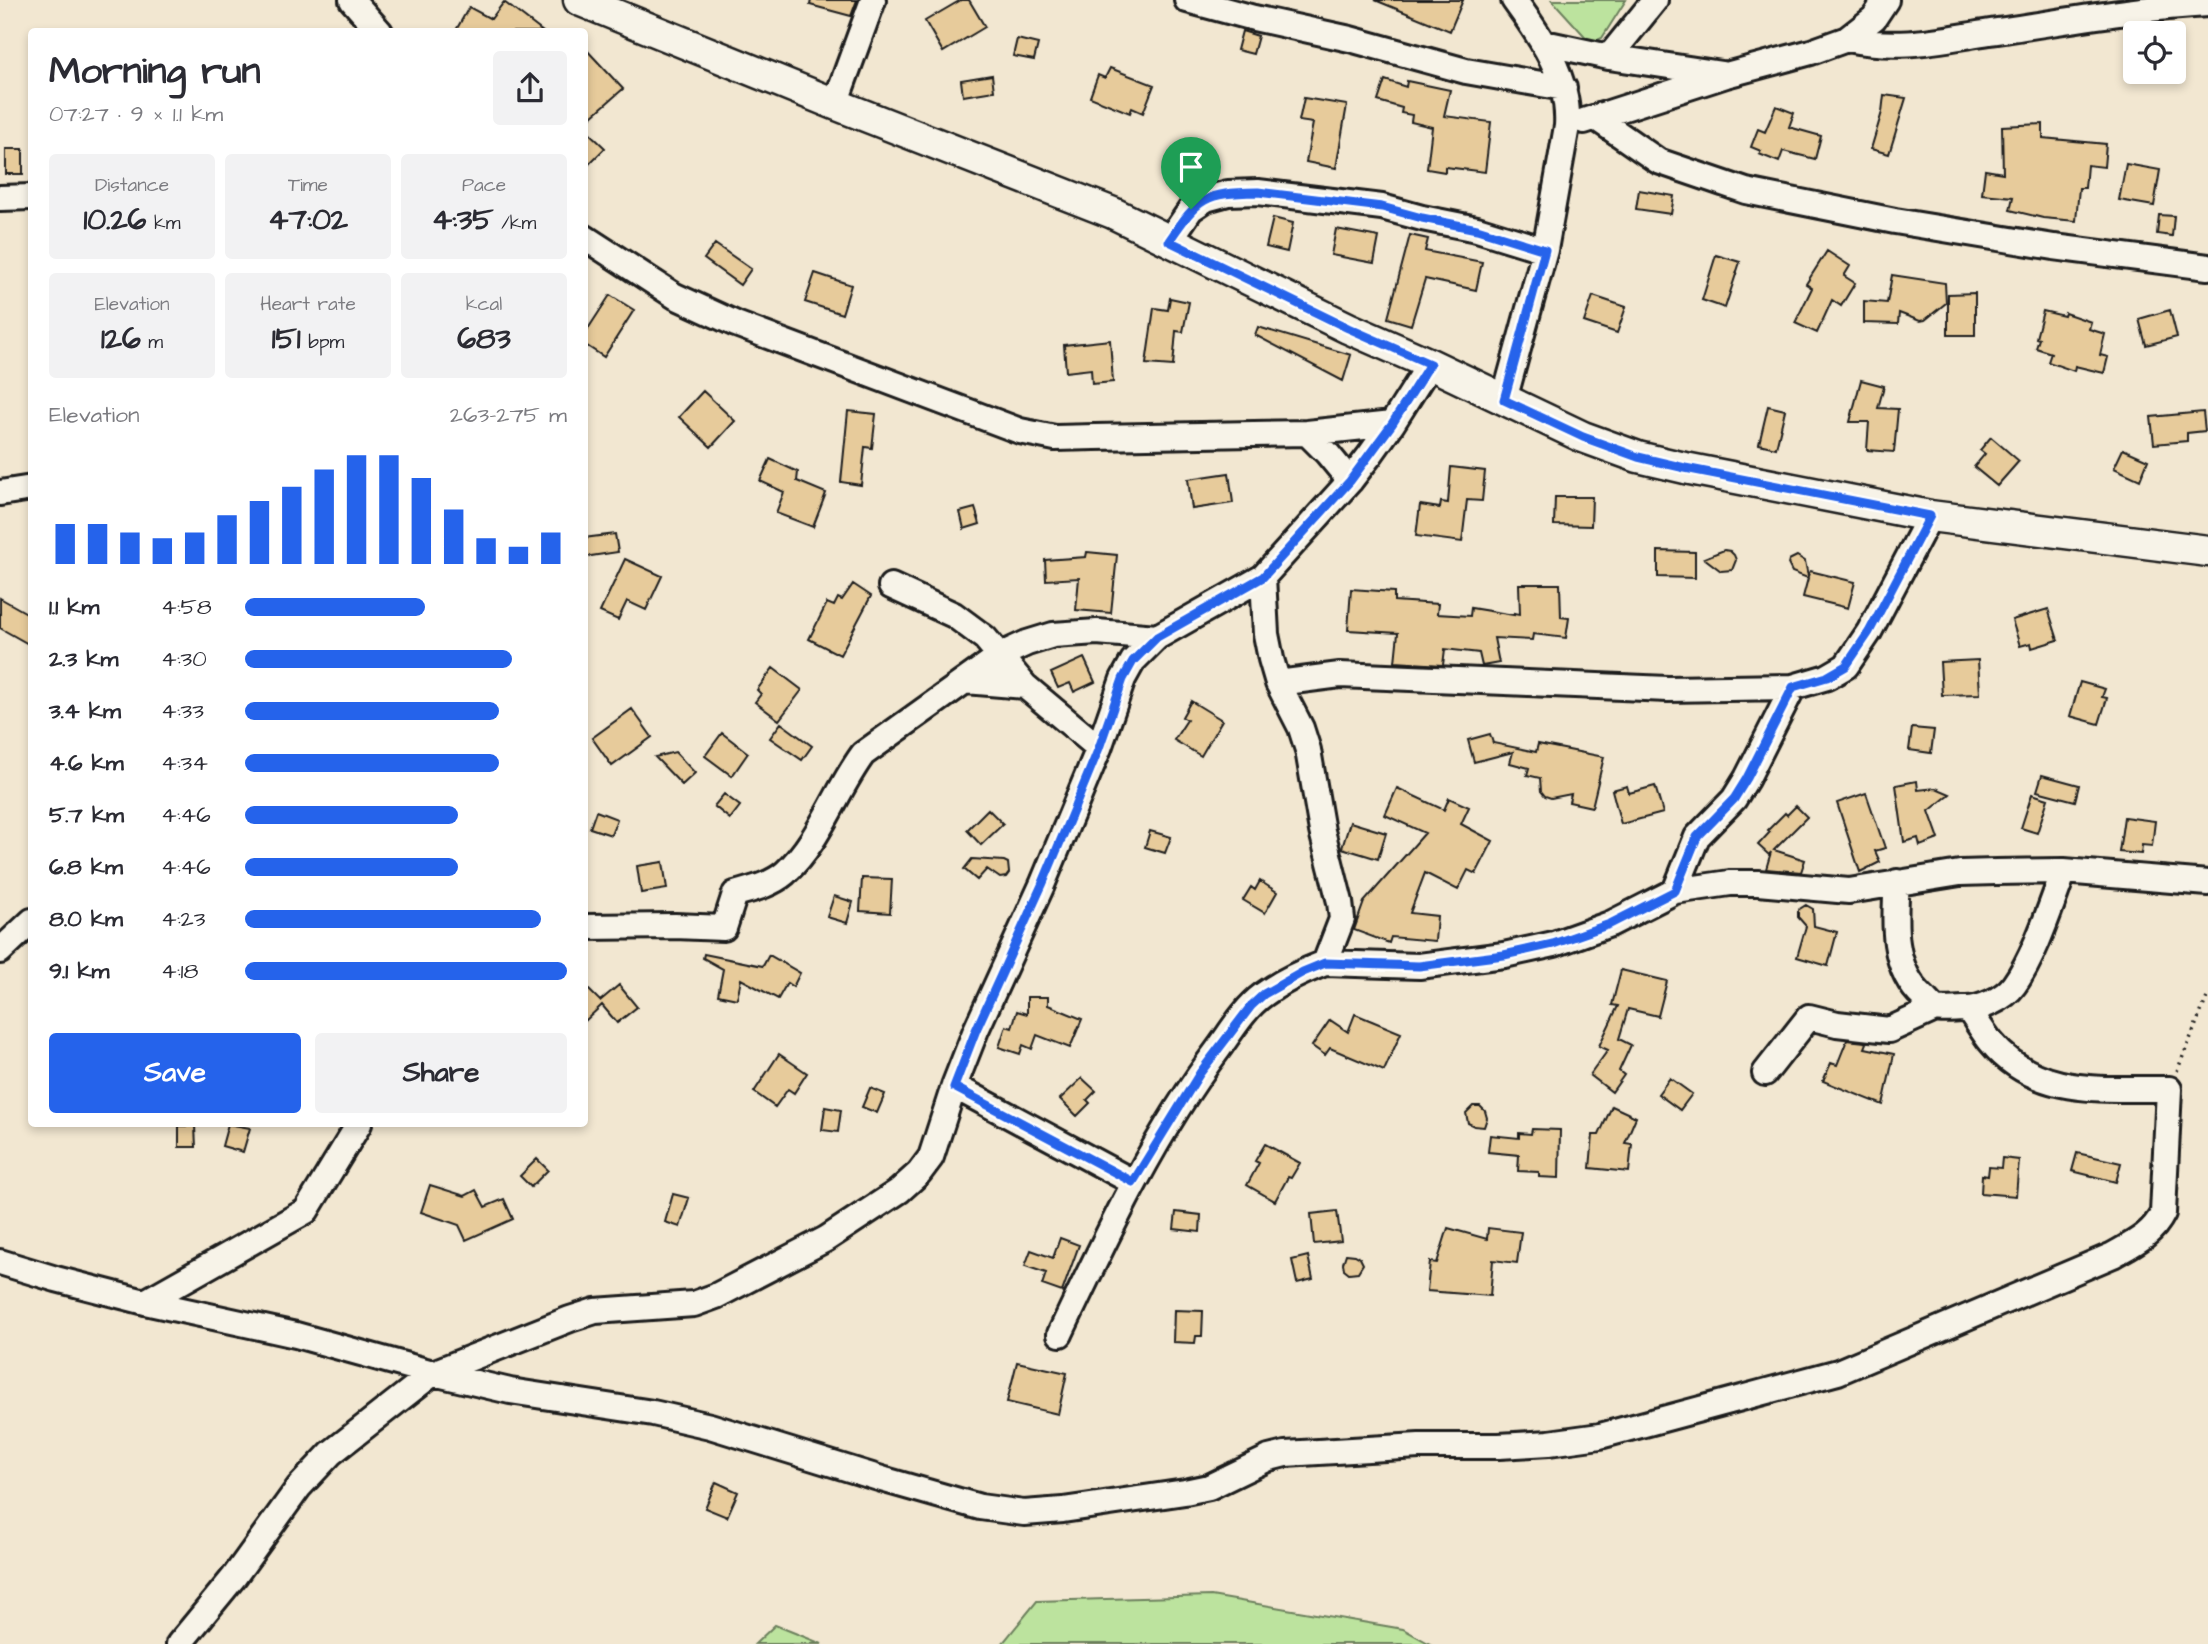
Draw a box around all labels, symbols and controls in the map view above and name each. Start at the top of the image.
map controls [2123,21,2186,84]
button: locate [2123,21,2186,84]
text: Morning run [49,46,261,98]
button: share [493,51,567,125]
text: 07:27 · 9 × 1.1 km [49,98,223,130]
pin [1161,137,1221,209]
icon: arrive [1172,148,1210,186]
text: Distance [95,172,169,199]
text: Time [288,172,328,199]
text: Pace [462,172,506,199]
text: 10.26 [83,199,146,241]
text: 47:02 [268,199,348,241]
text: 4:35 [432,199,494,241]
text: km [146,210,181,237]
text: /km [494,210,536,237]
text: Elevation [95,291,169,318]
text: Heart rate [260,291,356,318]
text: kcal [466,291,502,318]
text: 126 [101,318,141,360]
text: 151 [272,318,301,360]
text: 683 [457,318,511,360]
text: m [141,329,163,356]
text: bpm [301,329,344,356]
text: Elevation [49,399,140,431]
text: 263–275 m [450,399,567,431]
text: 1.1 km [49,591,99,623]
text: 4:58 [161,591,212,623]
text: 2.3 km [49,643,118,675]
text: 4:30 [161,643,207,675]
text: 3.4 km [49,695,121,727]
text: 4:33 [161,695,204,727]
text: 4.6 km [49,747,124,779]
text: 4:34 [161,747,208,779]
text: 5.7 km [49,799,124,831]
text: 4:46 [161,799,211,831]
text: 6.8 km [49,851,123,883]
text: 4:46 [161,851,211,883]
text: 8.0 km [49,903,123,935]
text: 4:23 [161,903,205,935]
text: 9.1 km [49,955,110,987]
text: 4:18 [161,955,198,987]
button: Save [49,1033,301,1113]
button: Share [315,1033,567,1113]

